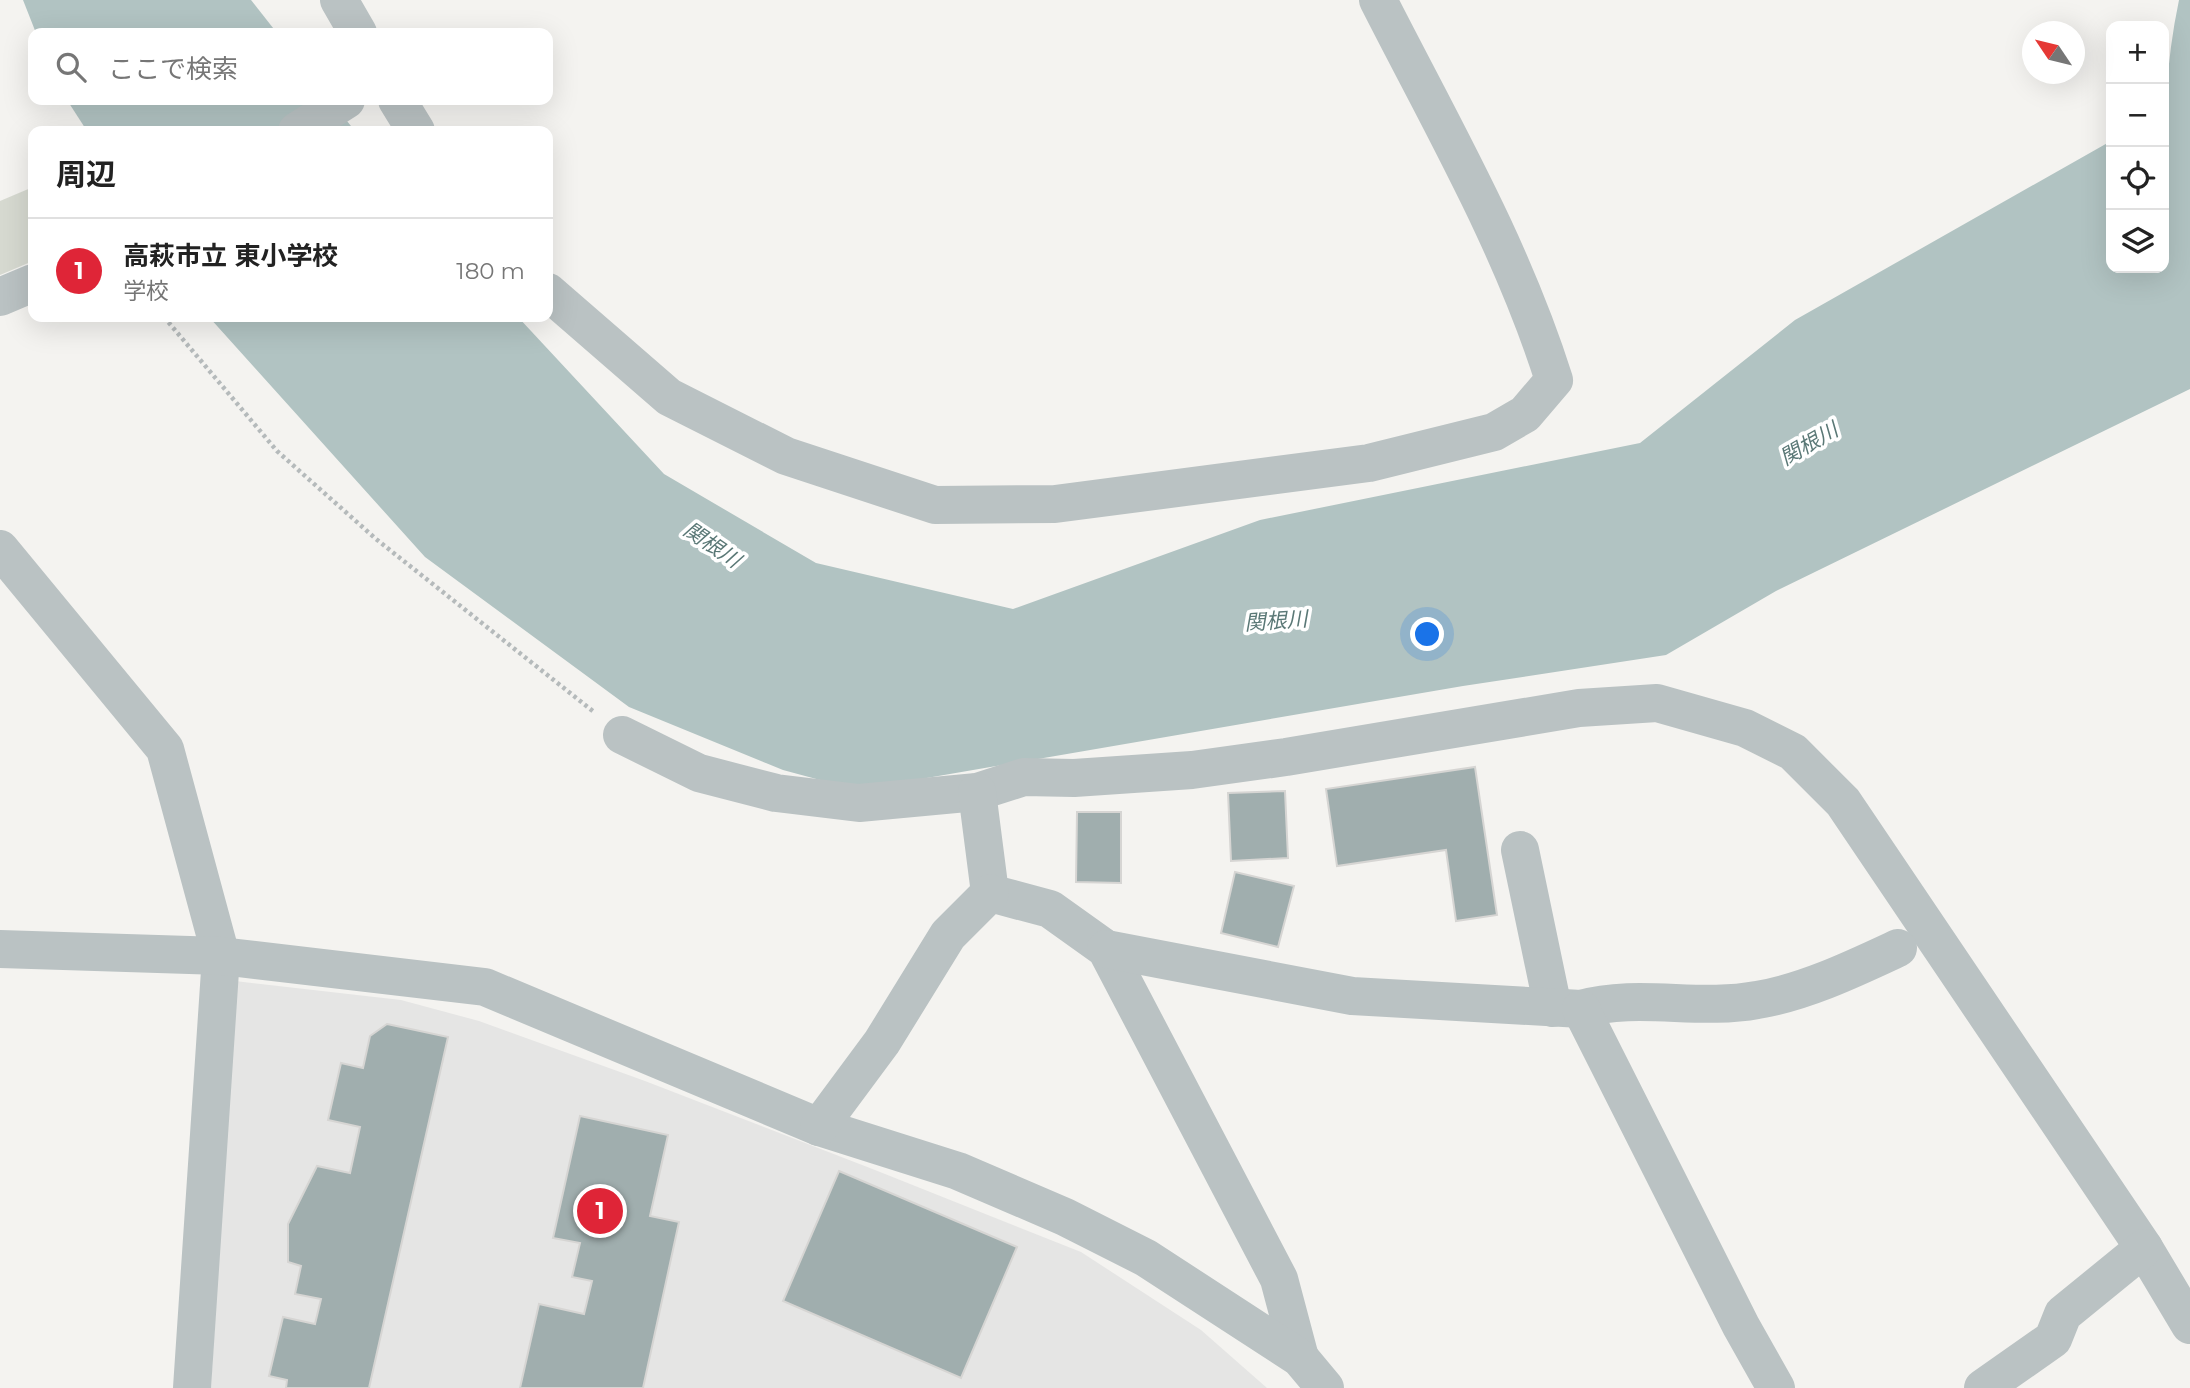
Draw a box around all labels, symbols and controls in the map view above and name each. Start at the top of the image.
north arrow [2022,21,2085,84]
map controls [2106,21,2169,273]
button: + [2106,21,2169,84]
search box [28,28,553,105]
icon: search [52,48,90,86]
text: ここで検索 [108,53,238,85]
button: − [2106,84,2169,147]
button: locate [2106,147,2169,210]
text: 周辺 [56,156,116,193]
button: layers [2106,210,2169,273]
text: 高萩市立 東小学校 [123,240,338,272]
text: 1 [74,257,84,285]
text: 180 m [456,257,525,285]
text: 学校 [123,277,169,305]
water label: 関根川 [1775,416,1844,470]
water label: 関根川 [679,517,747,574]
water label: 関根川 [1244,606,1310,635]
your location [1410,617,1444,651]
pin: 1 [577,1185,623,1237]

